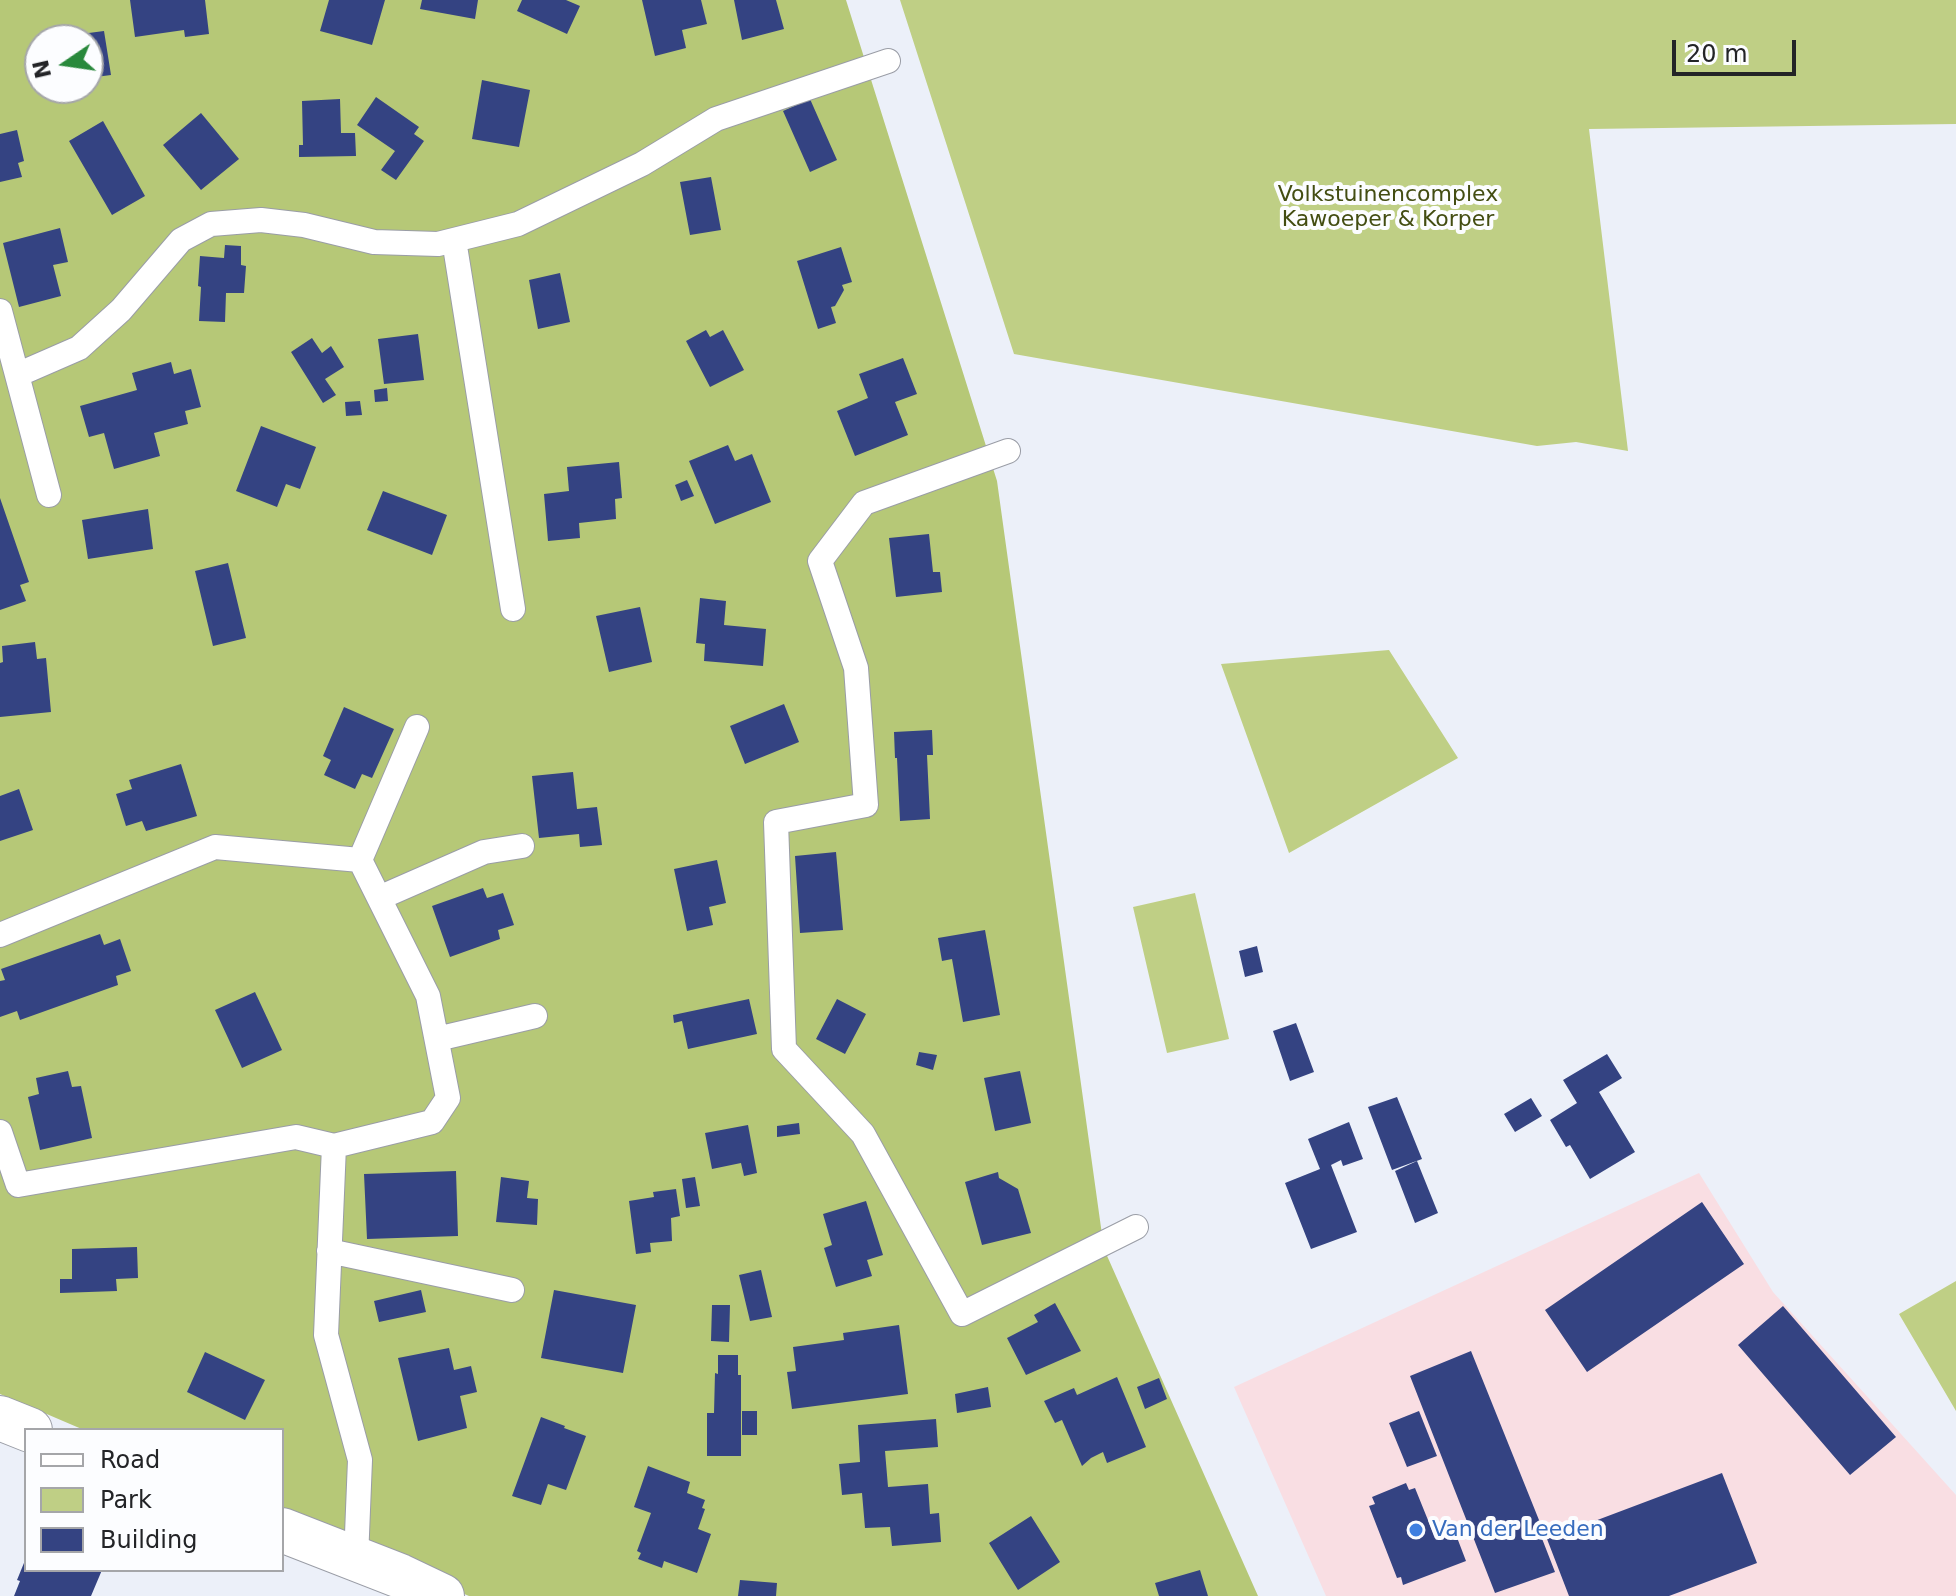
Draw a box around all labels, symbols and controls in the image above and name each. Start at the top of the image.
north arrow [24,24,104,104]
scale bar [1676,24,1800,74]
text: 20 m [1686,40,1748,68]
text: N [28,57,56,81]
park label: Volkstuinencomplex Kawoeper & Korper [1278,182,1498,234]
legend [24,1428,284,1572]
text: Road [100,1446,160,1474]
text: Park [100,1486,152,1514]
place label: Van der Leeden [1432,1517,1604,1543]
marker: Van der Leeden [1407,1521,1425,1539]
text: Building [100,1526,197,1554]

